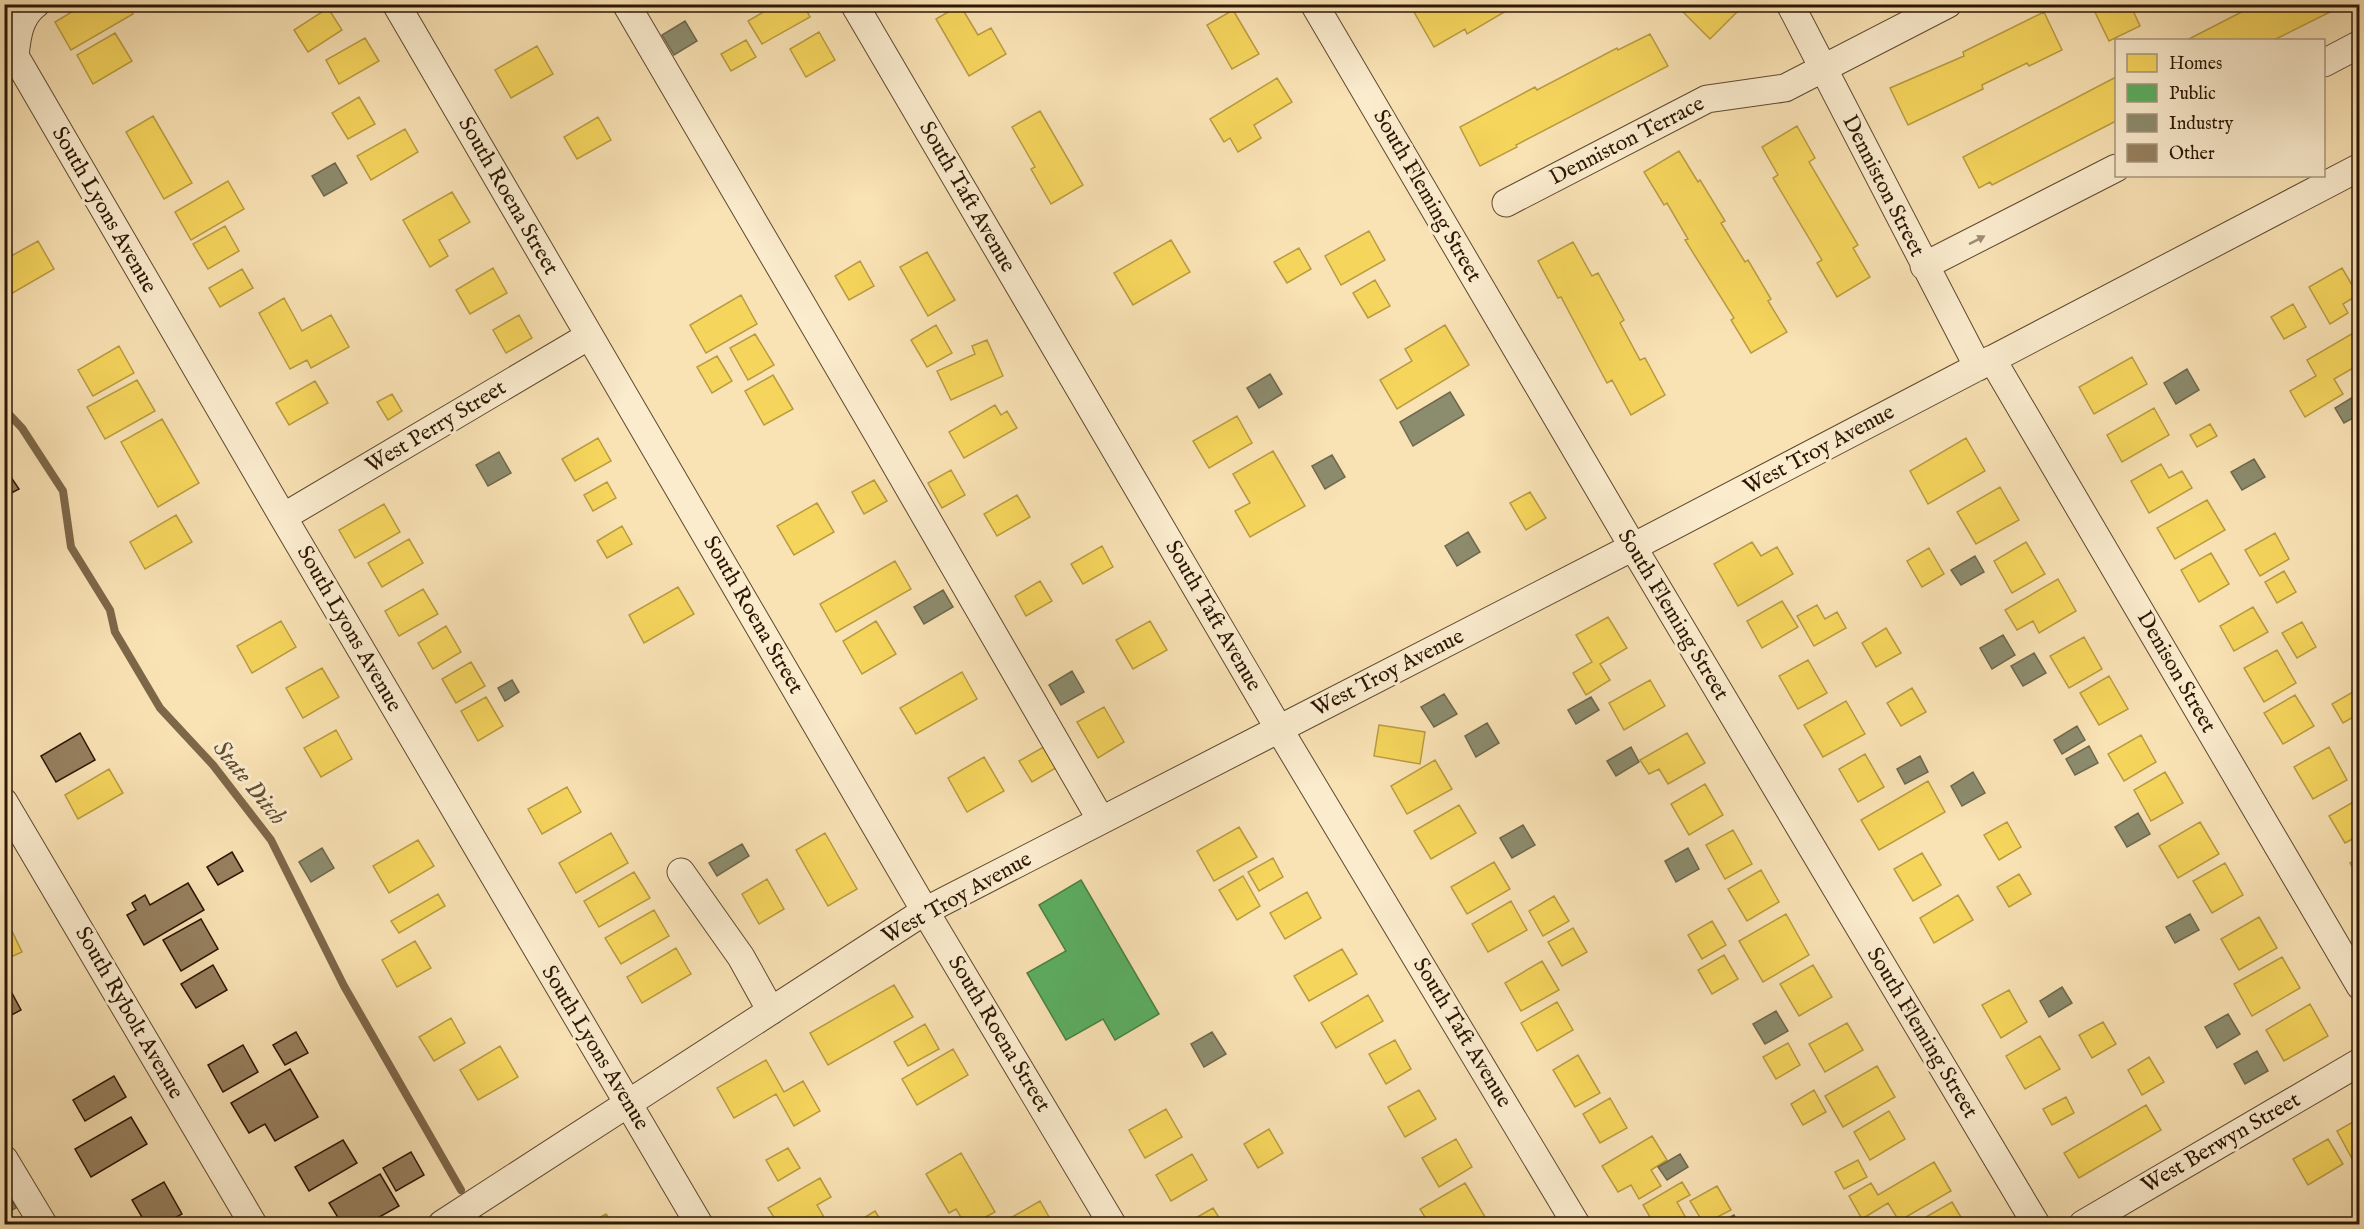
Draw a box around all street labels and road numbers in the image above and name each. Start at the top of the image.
street label: Denniston Terrace [1545,90,1709,192]
street label: South Fleming Street [1366,105,1488,288]
street label: Denniston Street [1835,110,1931,262]
street label: South Roena Street [451,112,565,280]
street label: South Taft Avenue [912,116,1022,278]
street label: South Lyons Avenue [45,122,163,298]
street label: West Perry Street [361,374,512,480]
street label: West Troy Avenue [1739,398,1899,502]
street label: South Fleming Street [1611,524,1735,706]
street label: South Roena Street [696,531,810,699]
street label: South Taft Avenue [1158,535,1268,697]
street label: South Lyons Avenue [290,541,408,717]
street label: Denison Street [2130,606,2222,738]
street label: West Troy Avenue [1307,623,1469,723]
street label: West Troy Avenue [877,845,1037,951]
street label: South Rybolt Avenue [68,922,190,1104]
street label: South Fleming Street [1860,942,1984,1124]
street label: South Roena Street [941,951,1057,1118]
street label: South Taft Avenue [1406,953,1518,1113]
street label: South Lyons Avenue [535,960,655,1136]
street label: West Berwyn Street [2136,1086,2306,1200]

